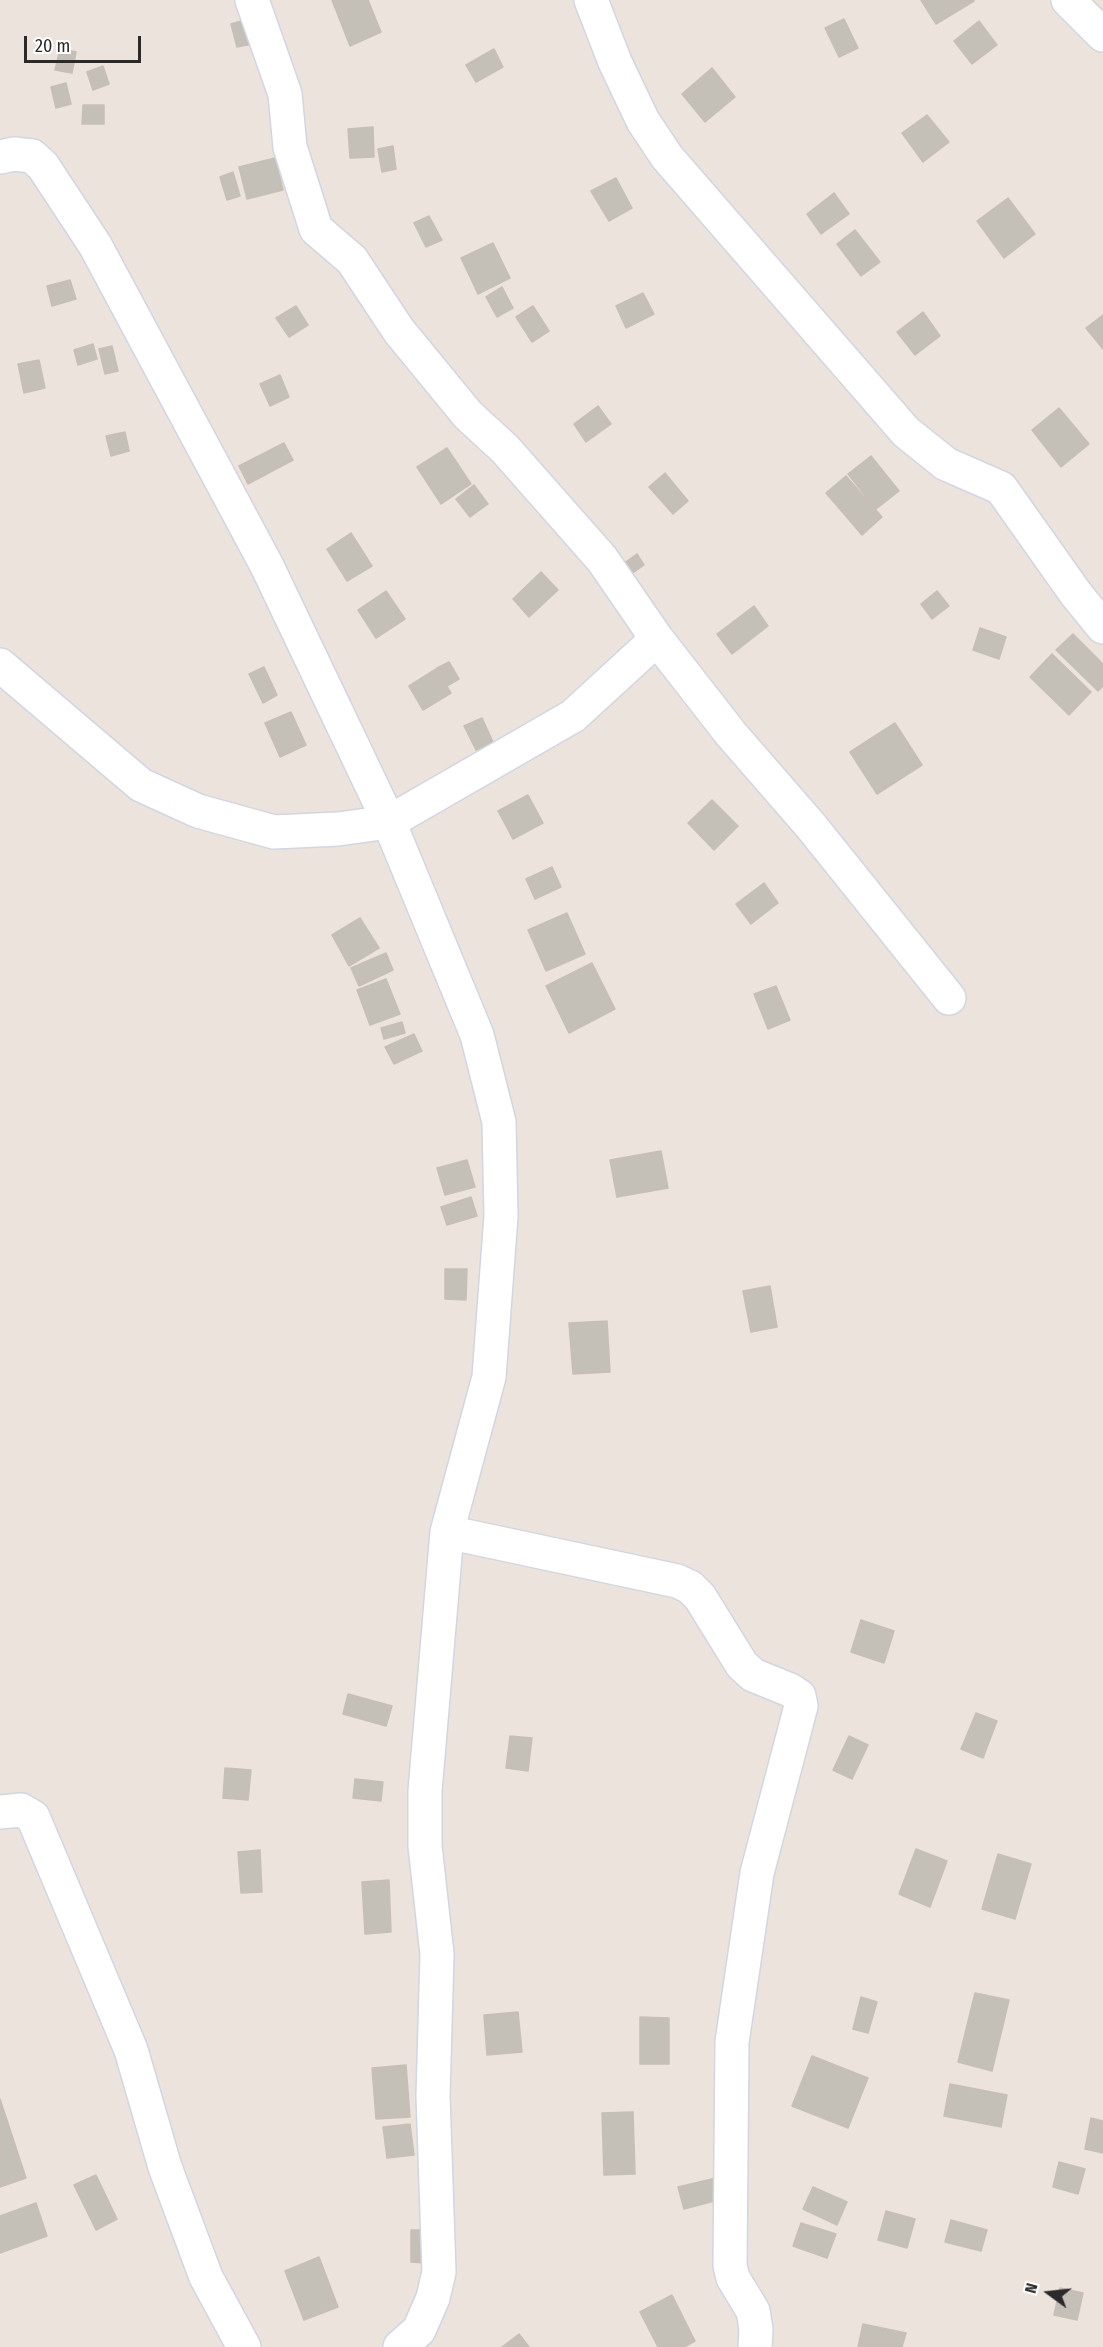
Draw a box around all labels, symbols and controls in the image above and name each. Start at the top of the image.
scale bar [27,24,144,62]
text: 20 m [35,35,70,57]
north arrow [1019,2263,1079,2323]
text: N [1021,2281,1042,2295]

